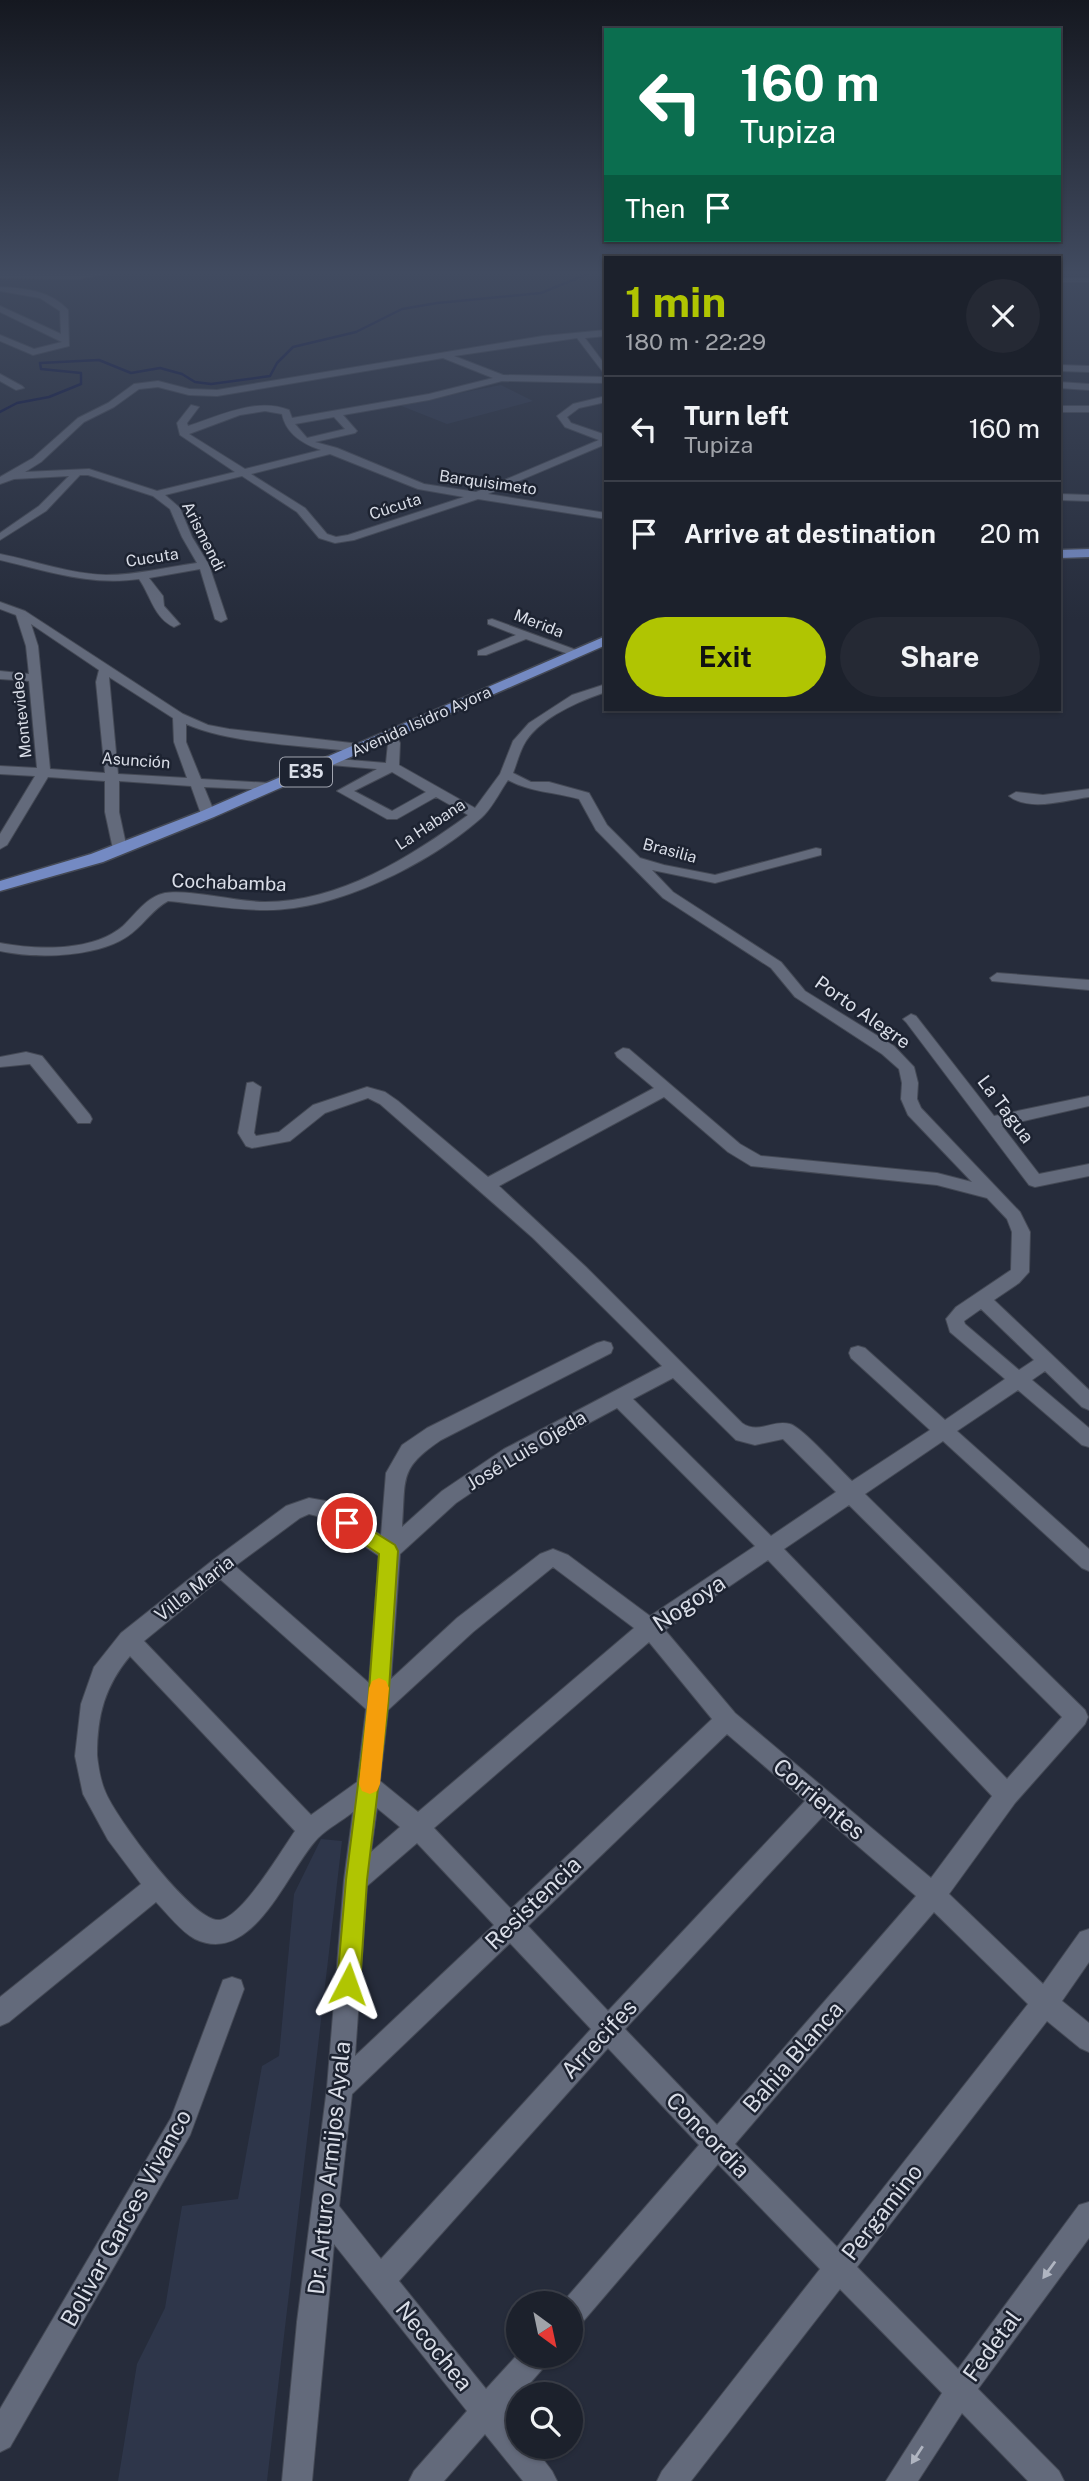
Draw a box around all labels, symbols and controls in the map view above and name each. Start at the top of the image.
text: 160 m [740,54,880,112]
icon: left [625,56,716,147]
text: Tupiza [740,113,836,150]
icon: arrive [699,189,737,227]
text: Then [625,193,685,224]
text: 1 min [625,277,726,326]
button: close [966,279,1040,353]
text: 180 m · 22:29 [625,328,766,355]
text: Turn left [684,400,789,431]
icon: left [625,410,663,448]
text: 160 m [969,413,1040,444]
text: Tupiza [684,431,753,458]
street label: Barquisimeto [438,466,538,499]
street label: Cúcuta [367,489,423,524]
street label: Arismendi [178,498,229,574]
icon: arrive [625,515,663,553]
text: Arrive at destination [684,518,936,549]
text: 20 m [980,518,1040,549]
street label: Cucuta [124,544,180,571]
street label: Merida [511,605,566,642]
button: Exit [625,617,826,697]
button: Share [840,617,1040,697]
street label: Montevideo [8,671,35,759]
street label: Avenida Isidro Ayora [349,682,494,761]
street label: Asunción [101,749,171,772]
road number: E35 [280,758,332,786]
street label: La Habana [392,795,469,854]
street label: Brasilia [641,834,699,867]
street label: Cochabamba [171,869,287,895]
street label: Porto Alegre [811,971,915,1053]
street label: La Tagua [973,1071,1039,1147]
street label: José Luis Ojeda [462,1406,590,1494]
pin [317,1493,377,1553]
icon: arrive [328,1504,366,1542]
street label: Villa Maria [150,1550,238,1626]
street label: Nogoya [647,1569,730,1637]
street label: Corrientes [768,1752,871,1845]
street label: Resistencia [479,1850,586,1955]
position arrow [311,1947,385,2021]
street label: Arrecifes [555,1993,642,2084]
street label: Bahia Blanca [737,1995,848,2118]
street label: Dr. Arturo Armijos Ayala [302,2040,355,2296]
street label: Concordia [661,2086,756,2183]
street label: Bolivar Garces Vivanco [55,2105,197,2331]
street label: Pergamino [836,2158,928,2265]
one-way arrow [1042,2261,1056,2279]
north arrow [506,2291,583,2368]
map controls [506,2291,583,2459]
street label: Necochea [390,2296,479,2396]
street label: Fedetal [957,2305,1026,2386]
button: search [506,2382,583,2459]
one-way arrow [911,2446,924,2465]

